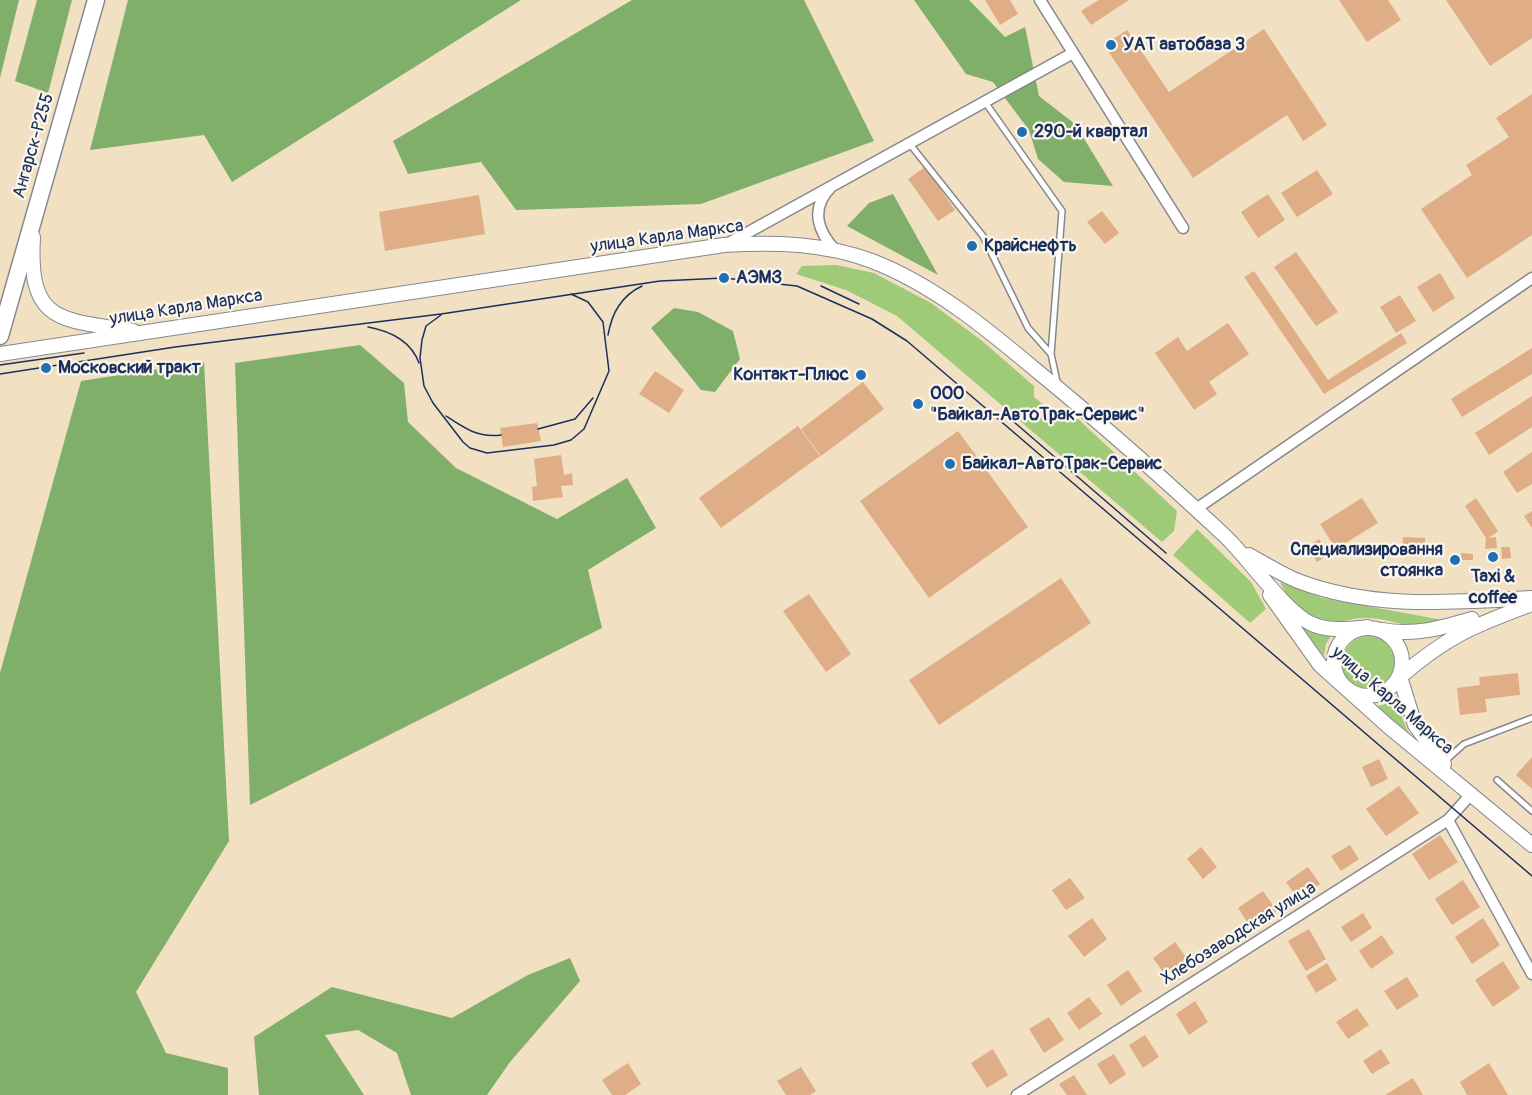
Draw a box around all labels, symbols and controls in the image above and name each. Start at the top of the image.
place label: УАТ автобаза 3 [1123,34,1245,56]
marker: УАТ автобаза 3 [1104,38,1118,52]
street label: Ангарск-Р255 [9,91,59,201]
place label: 290-й квартал [1034,121,1148,143]
marker: 290-й квартал [1015,125,1029,139]
street label: улица Карла Маркса [589,216,745,258]
place label: Крайснефть [984,235,1077,257]
marker: Крайснефть [965,239,979,253]
place label: АЭМЗ [736,267,782,289]
marker: АЭМЗ [717,271,731,285]
street label: улица Карла Маркса [108,285,264,331]
place label: Московский тракт [58,357,201,379]
marker: Московский тракт [39,361,53,375]
place label: Контакт-Плюс [733,364,849,386]
marker: Контакт-Плюс [854,368,868,382]
place label: ООО "Байкал-АвтоТрак-Сервис" [930,383,1145,426]
marker: ООО "Байкал-АвтоТрак-Сервис" [911,397,925,411]
place label: Байкал-АвтоТрак-Сервис [962,453,1162,475]
marker: Байкал-АвтоТрак-Сервис [943,457,957,471]
place label: Специализировання стоянка [1290,539,1443,582]
marker: Taxi & coffee [1486,550,1500,564]
marker: Специализировання стоянка [1448,553,1462,567]
place label: Taxi & coffee [1469,566,1517,608]
street label: улица Карла Маркса [1327,642,1457,760]
street label: Хлебозаводская улица [1158,878,1320,990]

